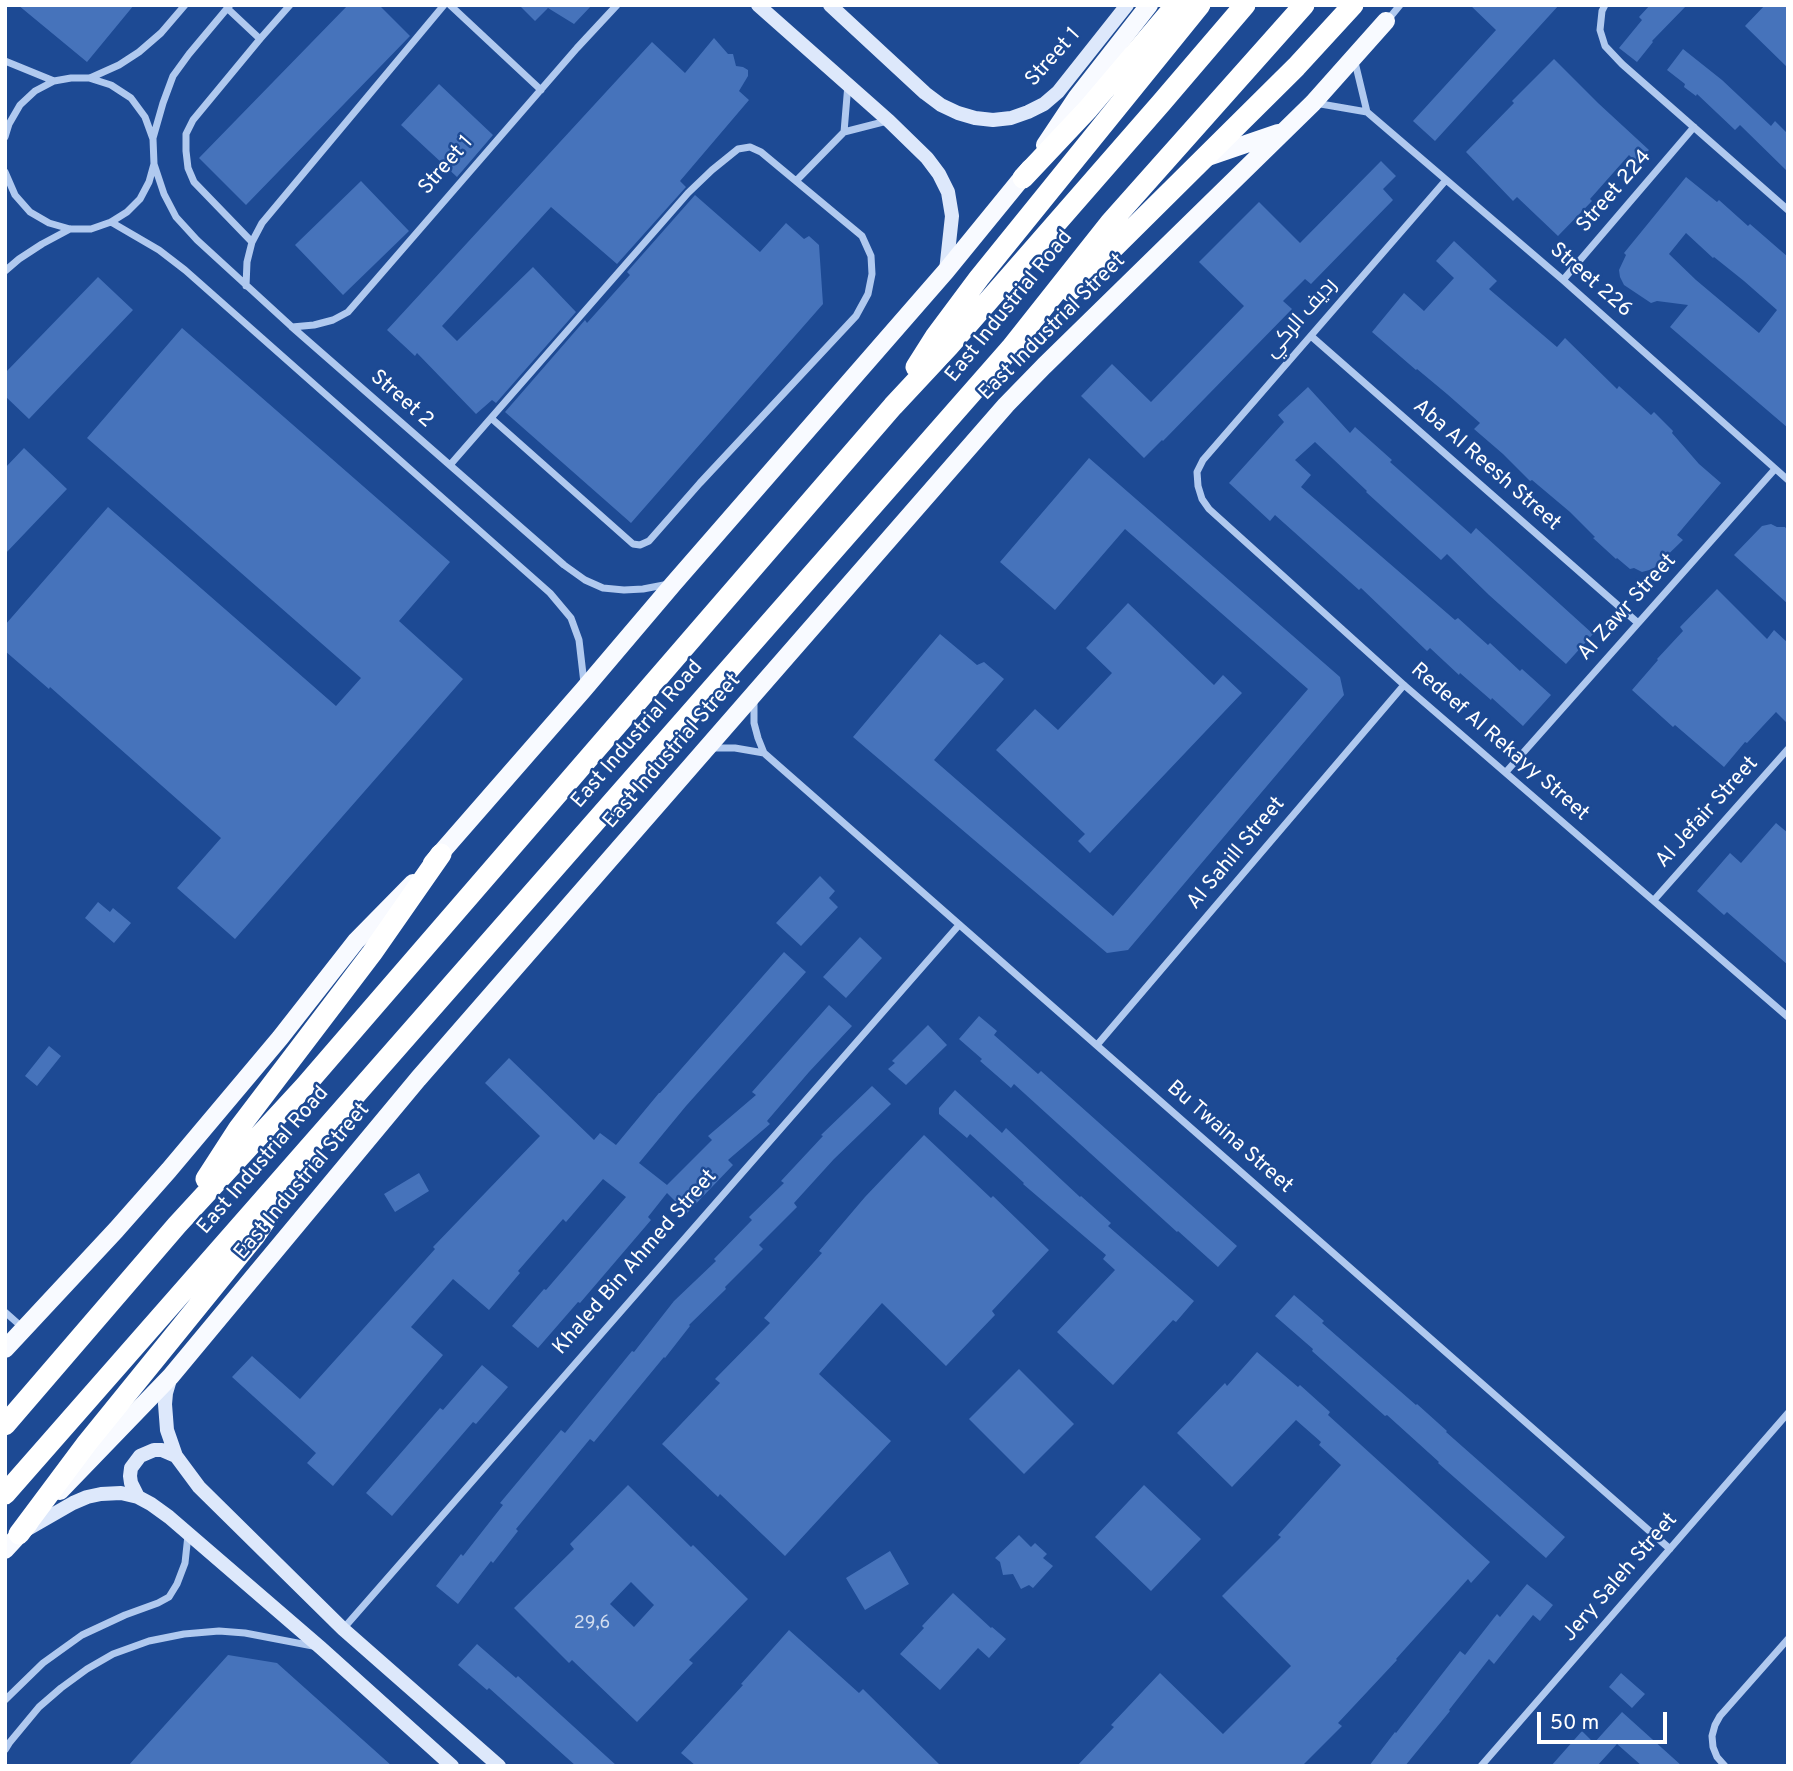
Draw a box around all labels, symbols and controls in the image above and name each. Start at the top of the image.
street label: Street 1 [1021,23,1087,93]
street label: Street 1 [414,131,480,201]
street label: Street 224 [1572,146,1658,238]
street label: East Industrial Road [941,226,1079,388]
street label: Street 226 [1544,238,1636,324]
street label: East Industrial Street [974,249,1132,407]
street label: رديف الركي [1260,274,1344,364]
street label: Street 2 [364,366,438,434]
street label: Aba Al Reesh Street [1407,395,1565,537]
street label: Al Zawr Street [1573,549,1683,667]
street label: East Industrial Road [567,656,709,814]
street label: Redeef Al Rekayy Street [1405,659,1593,827]
street label: East Industrial Street [599,669,747,835]
street label: Al Jefair Street [1651,752,1765,874]
street label: Al Sahill Street [1183,793,1291,915]
street label: Bu Twaina Street [1161,1076,1297,1200]
street label: East Industrial Road [193,1082,335,1240]
street label: East Industrial Street [230,1098,376,1266]
street label: Khaled Bin Ahmed Street [549,1165,723,1361]
street label: Jery Saleh Street [1558,1508,1684,1648]
house number: 29,6 [574,1613,610,1635]
scale bar [1541,1698,1671,1742]
text: 50 m [1550,1710,1599,1737]

